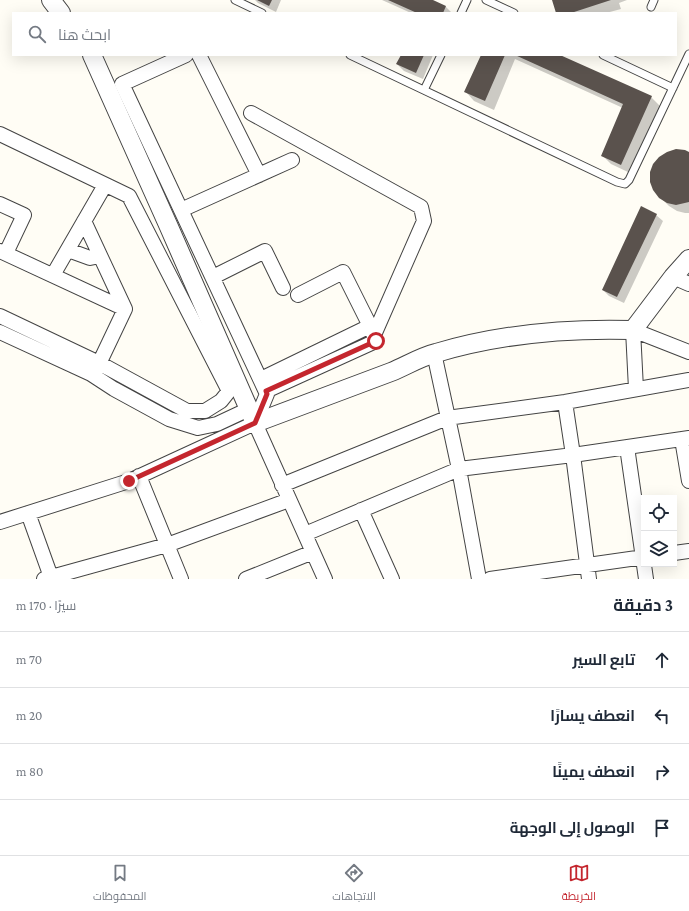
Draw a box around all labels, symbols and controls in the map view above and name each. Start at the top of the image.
search box [12,12,677,56]
icon: search [26,23,48,45]
text: ابحث هنا [58,27,111,43]
route start [367,332,385,350]
route end [120,472,138,490]
map controls [641,495,677,567]
button: locate [641,495,677,531]
button: layers [641,531,677,567]
text: 3 دقيقة [613,596,673,615]
text: سيرًا · 170 m [16,598,76,613]
icon: ahead [651,649,673,671]
text: 70 m [16,652,42,667]
text: تابع السير [572,652,635,668]
icon: left [651,705,673,727]
text: 20 m [16,708,42,723]
text: انعطف يسارًا [550,708,635,724]
icon: right [651,761,673,783]
text: 80 m [16,764,43,779]
text: انعطف يمينًا [552,764,635,780]
icon: arrive [651,817,673,839]
text: الوصول إلى الوجهة [510,820,635,836]
tab: المحفوظات [93,862,146,906]
tab: الاتجاهات [332,862,376,906]
tab: الخريطة [562,862,596,906]

